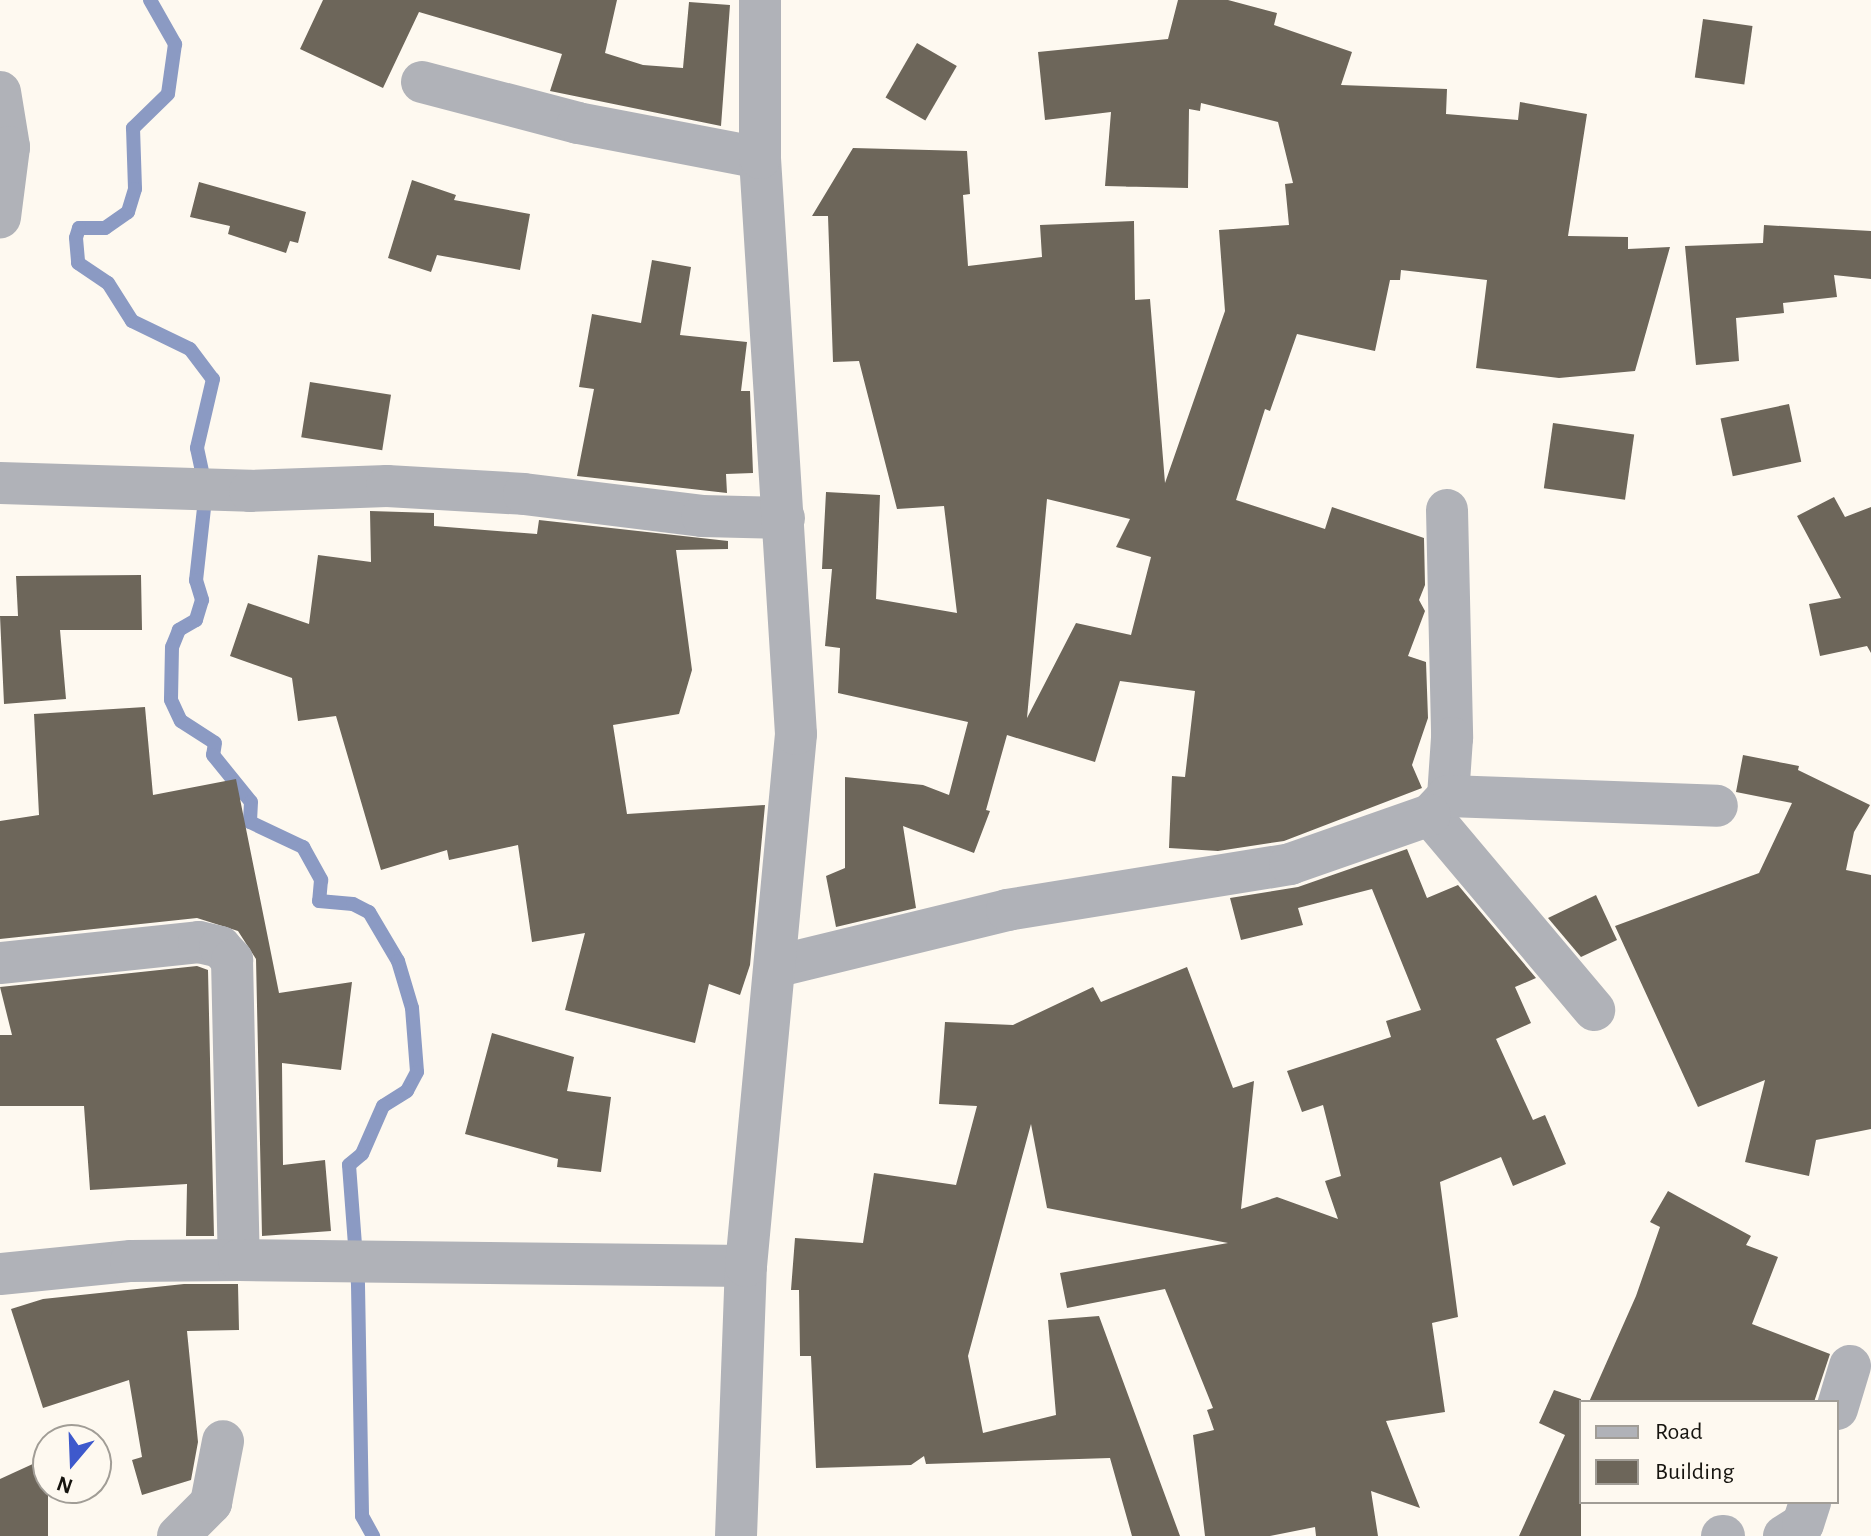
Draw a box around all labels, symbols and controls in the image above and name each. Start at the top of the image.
legend [1579,1400,1839,1504]
text: Road [1655,1420,1703,1444]
north arrow [32,1424,112,1504]
text: Building [1655,1460,1734,1484]
text: N [54,1472,76,1498]

